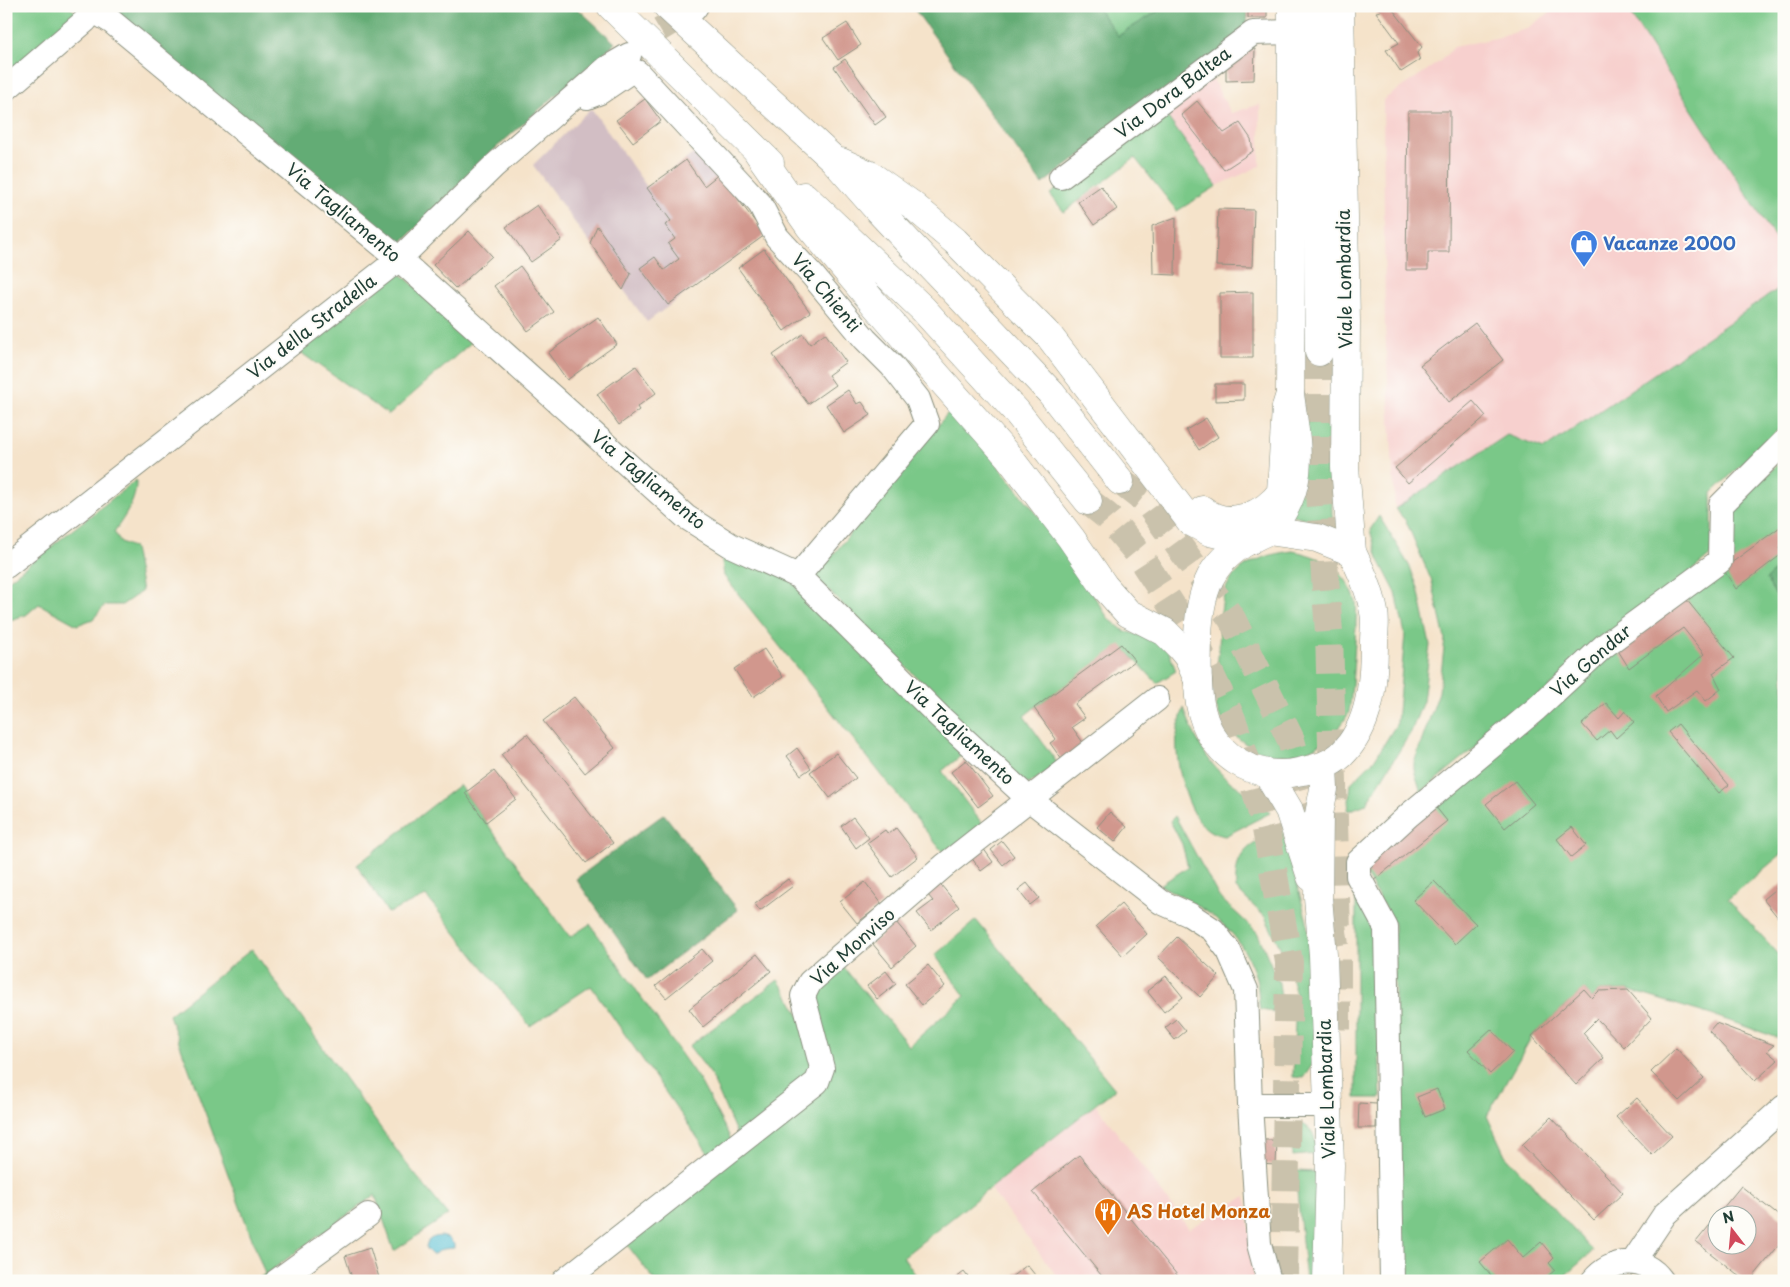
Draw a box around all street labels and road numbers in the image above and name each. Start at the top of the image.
street label: Via Dora Baltea [1108,39,1236,144]
street label: Via Tagliamento [281,156,407,268]
street label: Viale Lombardia [1329,208,1358,349]
street label: Via Chienti [786,246,868,338]
street label: Via della Stradella [241,266,382,385]
street label: Via Tagliamento [586,423,712,535]
street label: Via Gondar [1544,616,1637,703]
street label: Via Tagliamento [899,673,1021,791]
street label: Via Monviso [804,900,900,991]
street label: Viale Lombardia [1310,1018,1341,1159]

